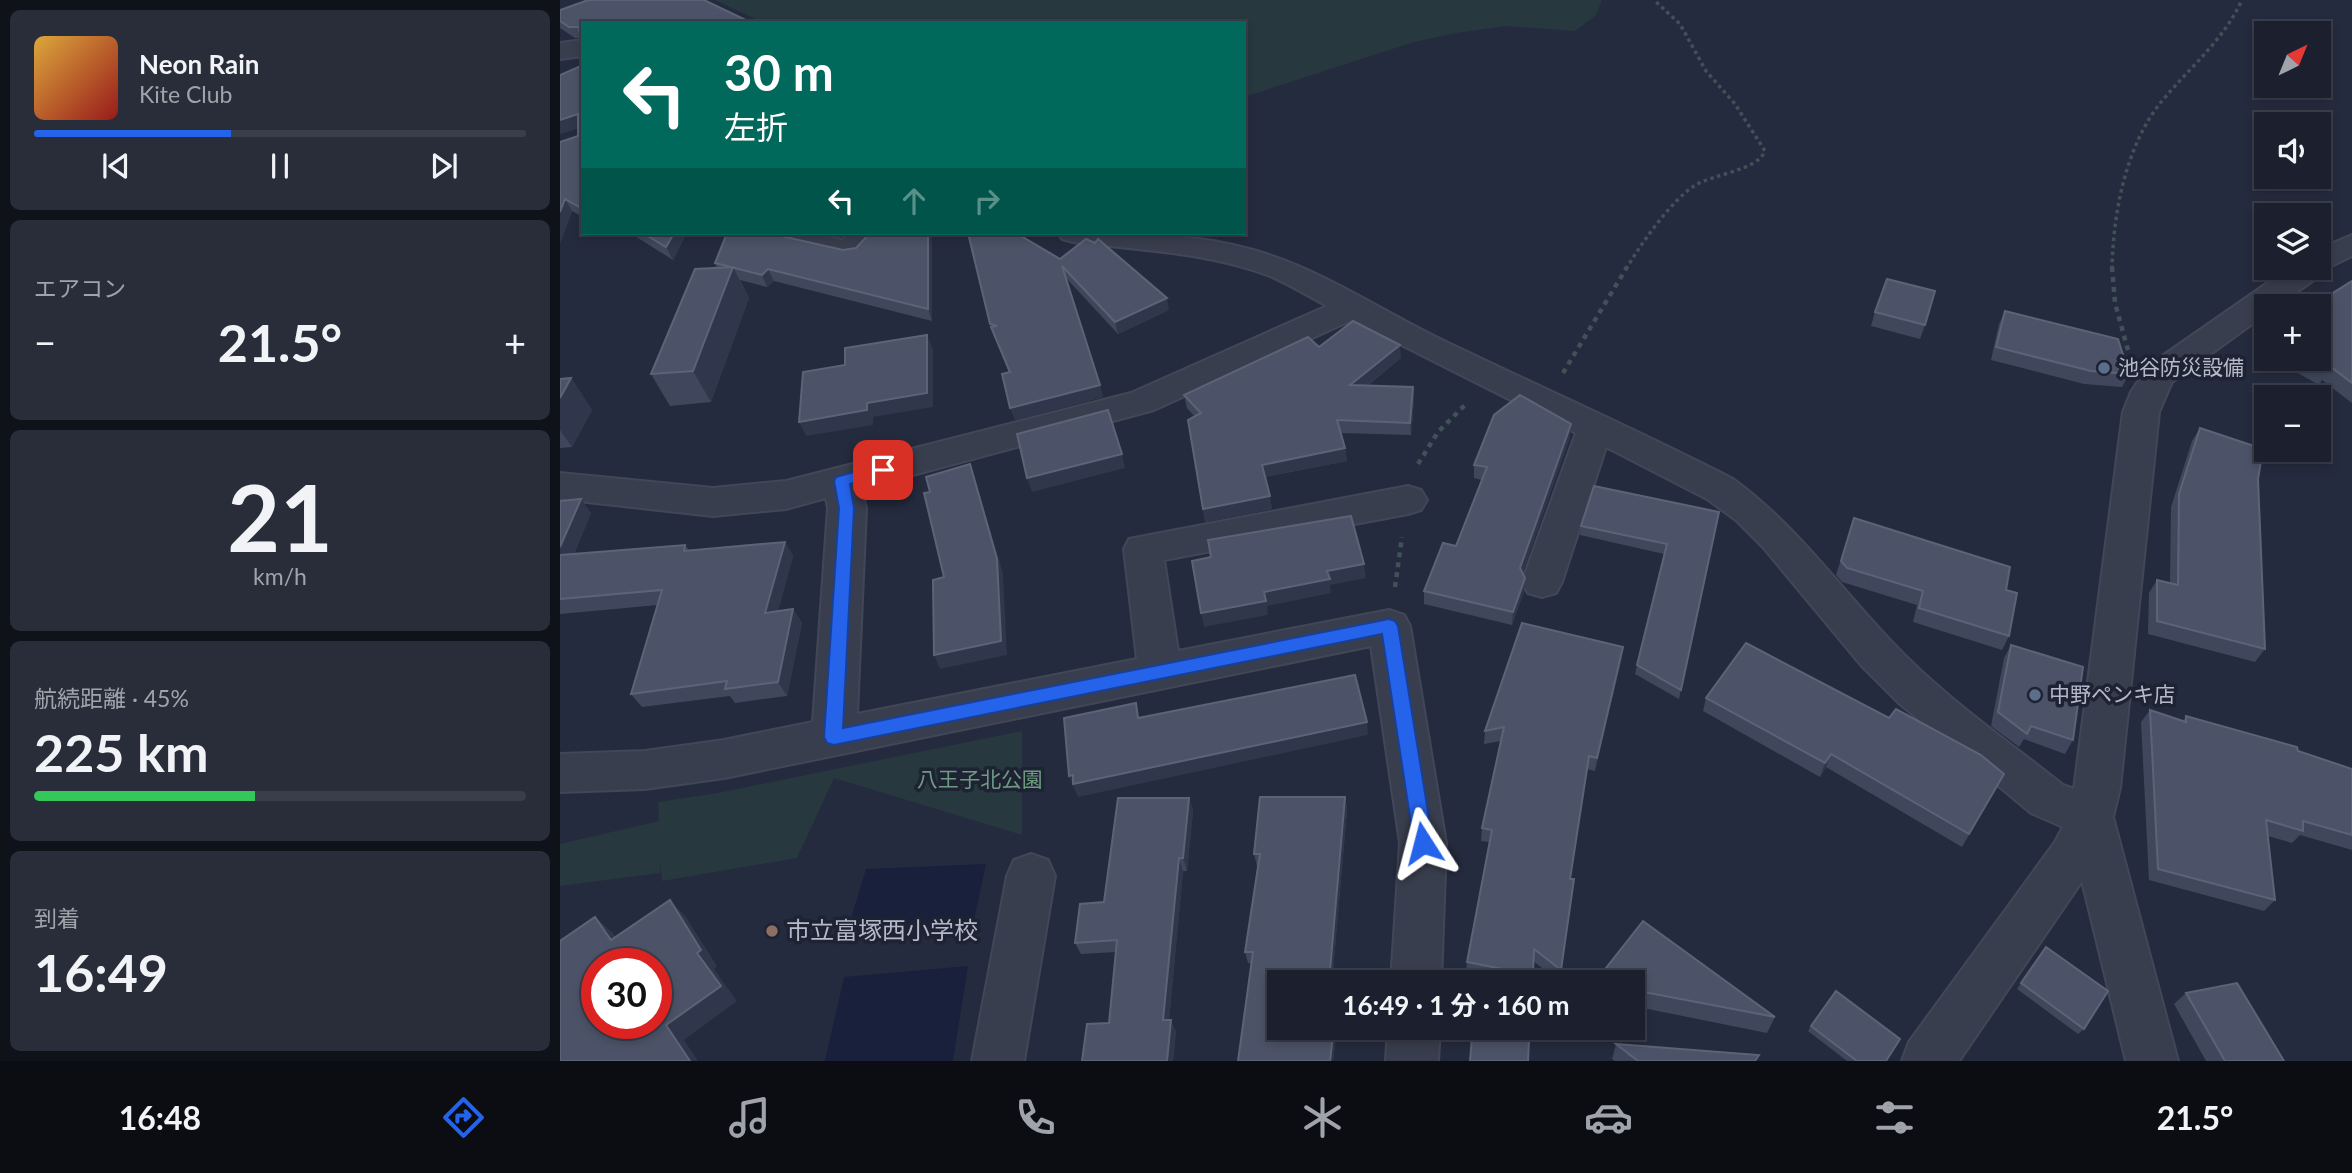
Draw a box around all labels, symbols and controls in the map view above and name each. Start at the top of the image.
north arrow [2254,21,2331,98]
map controls [2254,21,2331,462]
text: 30 m [724,43,834,101]
text: Neon Rain [139,48,259,80]
icon: left [609,49,700,140]
text: Kite Club [139,80,232,108]
text: 左折 [724,107,788,146]
button: sound [2254,112,2331,189]
icon: previous [97,147,135,185]
icon: pause [261,147,299,185]
icon: next [425,147,463,185]
icon: left [822,182,860,220]
icon: ahead [895,182,933,220]
icon: right [968,182,1006,220]
button: layers [2254,203,2331,280]
text: エアコン [34,274,126,302]
button: + [2254,294,2331,371]
text: 21.5° [218,311,342,373]
text: − [34,319,56,365]
text: + [504,319,526,365]
place label: 池谷防災設備 [2118,354,2244,379]
marker: 池谷防災設備 [2096,360,2112,376]
button: − [2254,385,2331,462]
pin [853,440,913,500]
icon: arrive [864,451,902,489]
text: 21 [227,462,333,571]
text: km/h [253,562,307,590]
place label: 中野ペンキ店 [2049,681,2175,706]
text: 航続距離 · 45% [34,684,189,712]
marker: 中野ペンキ店 [2027,687,2043,703]
text: 225 km [34,721,208,783]
park label: 八王子北公園 [917,766,1043,791]
position arrow [1386,806,1460,880]
text: 到着 [34,904,80,932]
place label: 市立富塚西小学校 [786,915,978,944]
marker: 市立富塚西小学校 [764,923,780,939]
text: 16:49 [34,941,168,1003]
speed limit sign: 30 [581,948,672,1039]
text: 16:49 · 1 分 · 160 m [1342,989,1570,1021]
icon: directions [439,1093,488,1142]
icon: music [725,1093,774,1142]
icon: phone [1011,1093,1060,1142]
icon: climate [1298,1093,1347,1142]
icon: car [1584,1093,1633,1142]
icon: filters [1870,1093,1919,1142]
text: 16:48 [119,1098,201,1137]
text: 21.5° [2157,1098,2233,1137]

